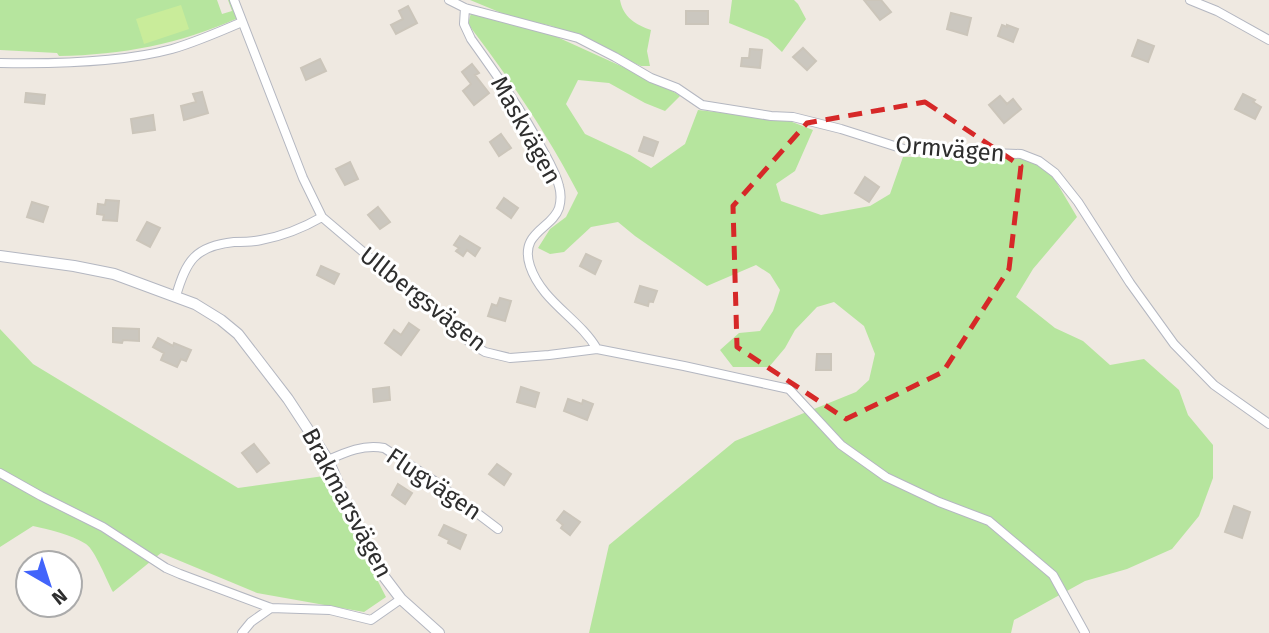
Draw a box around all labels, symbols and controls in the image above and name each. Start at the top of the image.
street label: Maskvägen [485,71,567,189]
street label: Ormvägen [894,130,1006,168]
street label: Ullbergsvägen [354,241,492,357]
street label: Brakmarsvägen [296,424,398,582]
street label: Flugvägen [381,442,487,526]
north arrow [14,549,84,619]
text: N [47,584,72,610]

